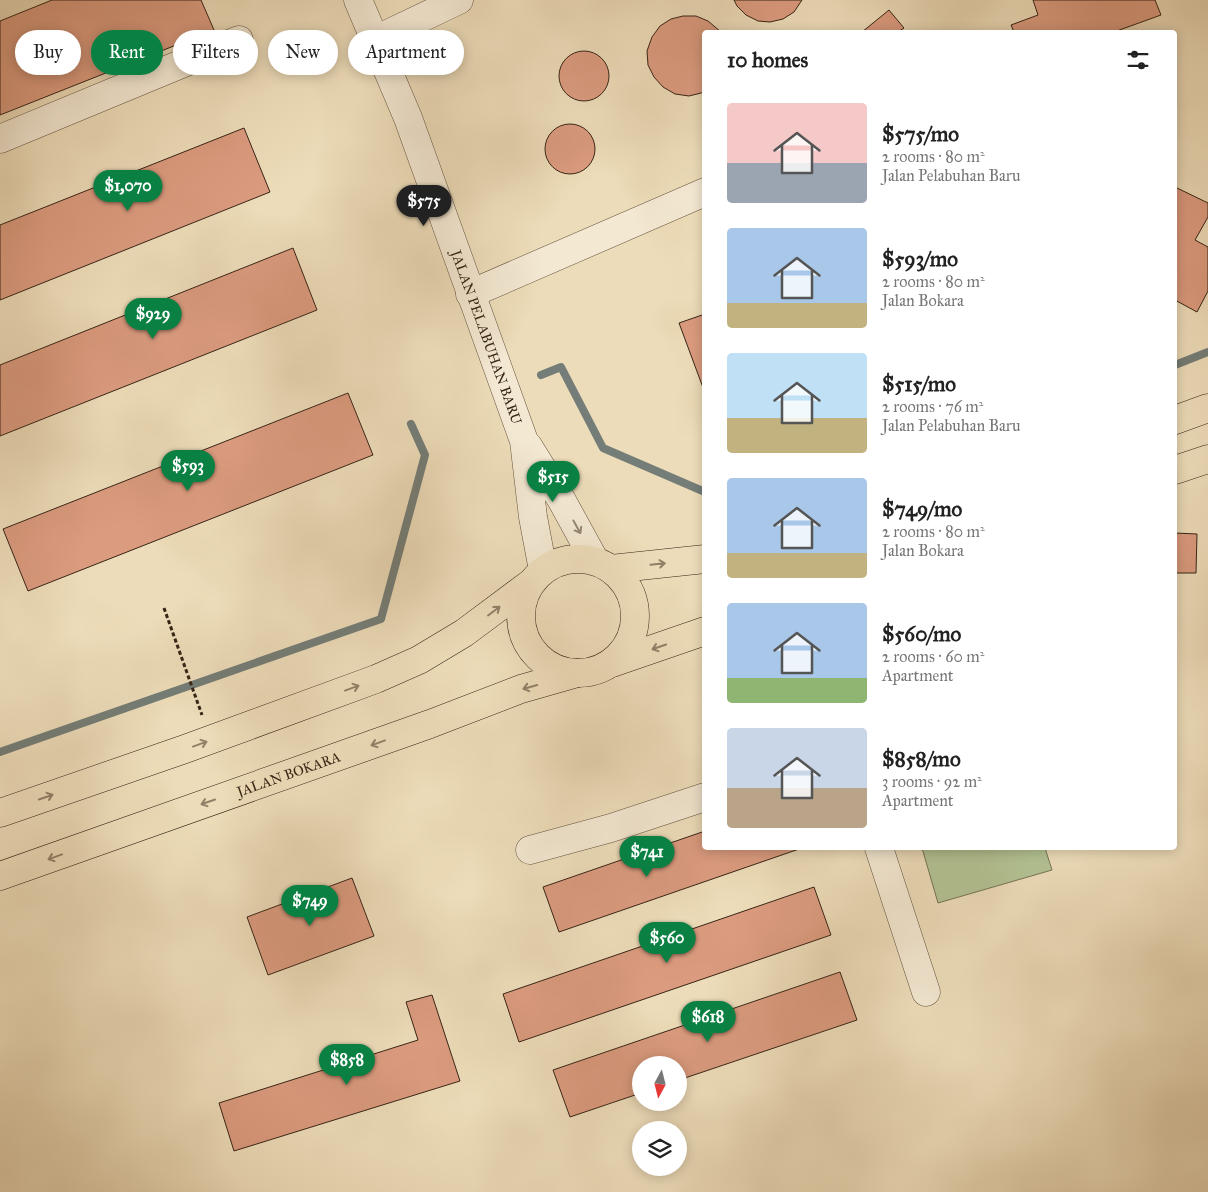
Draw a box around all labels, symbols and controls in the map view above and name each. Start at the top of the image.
chip: Buy [15,30,81,75]
chip: Rent [91,30,163,75]
chip: Filters [173,30,258,75]
chip: New [268,30,338,75]
chip: Apartment [348,30,464,75]
icon: filters [1124,46,1152,74]
text: 10 homes [727,47,808,73]
text: $575/mo [882,121,959,147]
icon: home [767,123,827,183]
text: 2 rooms · 80 m² [882,147,985,166]
text: Jalan Pelabuhan Baru [882,166,1020,185]
pin: $1,070 [87,170,169,212]
text: $1,070 [104,176,152,195]
pin: $575 [394,184,454,227]
text: $575 [407,191,441,210]
street label: JALAN PELABUHAN BARU [446,246,526,428]
text: $593/mo [882,246,958,272]
icon: home [767,248,827,308]
text: 2 rooms · 80 m² [882,272,985,291]
text: Jalan Bokara [882,291,964,310]
pin: $929 [123,298,183,340]
text: $929 [136,304,170,323]
text: $515/mo [882,371,956,397]
icon: home [767,373,827,433]
text: 2 rooms · 76 m² [882,397,983,416]
text: Jalan Pelabuhan Baru [882,416,1020,435]
pin: $593 [158,450,218,492]
text: $593 [172,456,204,475]
pin: $515 [523,460,583,503]
text: $515 [538,467,568,486]
text: $749/mo [882,496,962,522]
icon: home [767,498,827,558]
one-way arrow [572,520,582,534]
text: 2 rooms · 80 m² [882,522,985,541]
text: Jalan Bokara [882,541,964,560]
one-way arrow [650,559,666,569]
one-way arrow [487,605,500,616]
text: $560/mo [882,621,961,647]
icon: home [767,623,827,683]
one-way arrow [652,643,667,652]
text: 2 rooms · 60 m² [882,647,984,666]
text: Apartment [882,666,954,685]
one-way arrow [523,682,539,692]
one-way arrow [344,683,359,692]
one-way arrow [370,738,386,748]
one-way arrow [191,739,207,748]
text: $858/mo [882,746,961,772]
street label: JALAN BOKARA [233,748,343,802]
icon: home [767,748,827,808]
text: 3 rooms · 92 m² [882,772,982,791]
text: Apartment [882,791,954,810]
one-way arrow [38,792,53,801]
one-way arrow [201,798,216,807]
pin: $741 [617,836,677,878]
text: $741 [631,842,664,861]
one-way arrow [48,853,63,862]
pin: $749 [280,884,340,927]
text: $749 [292,891,328,910]
pin: $560 [637,922,697,964]
text: $560 [650,928,684,947]
pin: $618 [678,1000,738,1043]
text: $618 [692,1007,724,1026]
pin: $858 [317,1044,377,1086]
text: $858 [330,1050,364,1069]
north arrow [632,1056,688,1111]
map controls [632,1056,687,1176]
button: layers [632,1121,687,1176]

